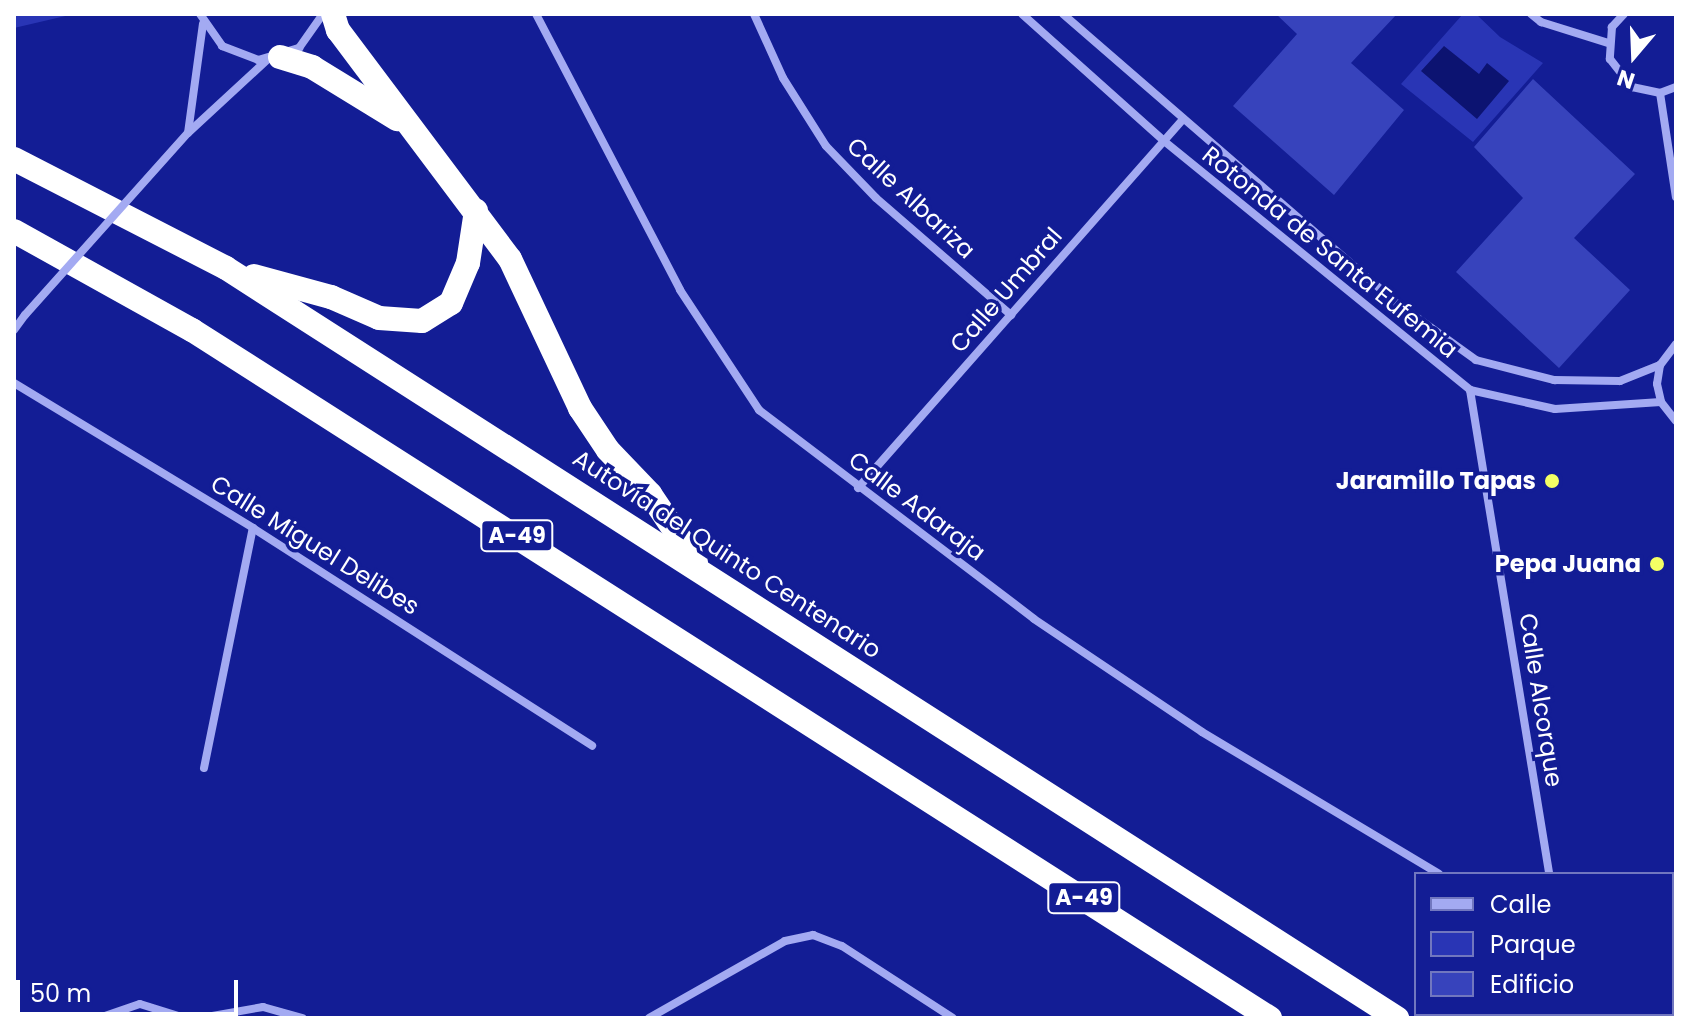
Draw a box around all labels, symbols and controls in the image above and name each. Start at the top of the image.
north arrow [1594,16,1674,96]
text: N [1613,62,1639,97]
street label: Calle Albariza [841,131,981,265]
street label: Rotonda de Santa Eufemia [1197,140,1463,364]
street label: Calle Umbral [944,222,1068,358]
street label: Autovía del Quinto Centenario [568,444,886,664]
street label: Calle Adaraja [843,445,991,567]
place label: Jaramillo Tapas [1336,467,1536,495]
street label: Calle Miguel Delibes [205,469,425,621]
marker: Jaramillo Tapas [1543,472,1561,490]
road number: A-49 [479,518,555,554]
place label: Pepa Juana [1495,550,1641,578]
marker: Pepa Juana [1648,555,1666,573]
street label: Calle Alcorque [1513,611,1569,789]
legend [1414,872,1674,1016]
road number: A-49 [1046,880,1122,916]
text: Calle [1490,888,1551,921]
text: Parque [1490,928,1576,961]
scale bar [20,964,242,1014]
text: Edificio [1490,968,1574,1001]
text: 50 m [30,977,91,1010]

